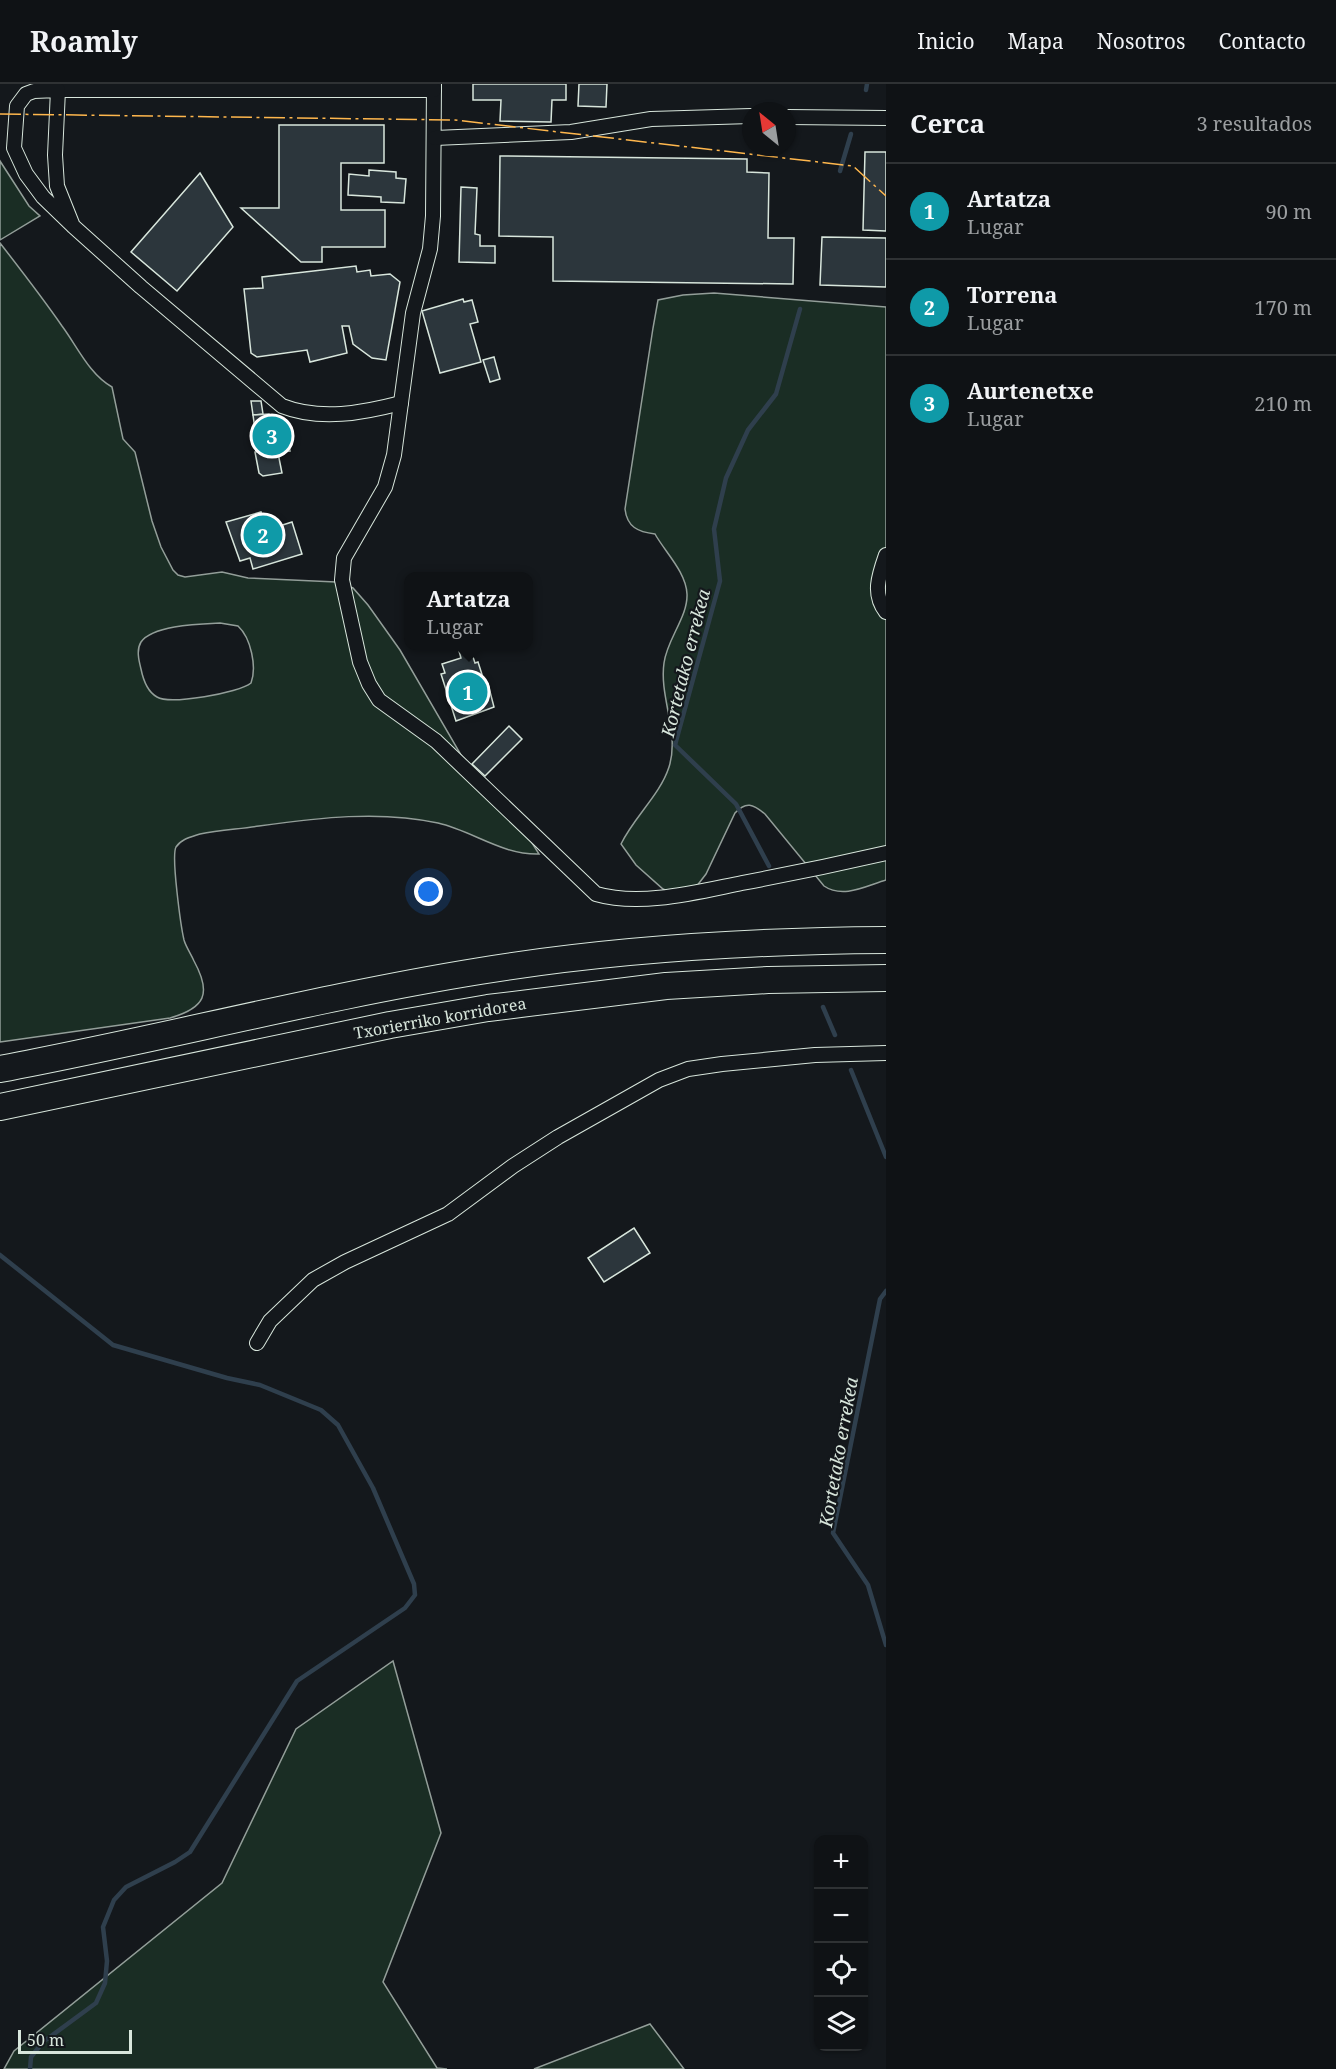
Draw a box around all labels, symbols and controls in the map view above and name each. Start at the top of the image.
text: Roamly [30,22,138,60]
text: Inicio [917,27,975,55]
text: Mapa [1008,27,1064,55]
text: Nosotros [1097,27,1185,55]
text: Contacto [1218,27,1306,55]
north arrow [742,102,796,156]
text: Cerca [910,105,985,141]
text: 3 resultados [1196,110,1312,137]
text: Artatza [967,183,1051,213]
text: 1 [924,198,935,225]
text: 90 m [1266,198,1312,225]
text: Lugar [967,213,1024,240]
text: Torrena [967,279,1058,309]
text: 2 [924,294,935,321]
text: 170 m [1254,294,1312,321]
text: Lugar [967,309,1024,336]
text: Aurtenetxe [967,375,1094,405]
text: 3 [924,390,935,417]
text: 210 m [1254,390,1312,417]
text: Lugar [967,405,1024,432]
pin: 3 [252,414,292,458]
pin: 2 [244,512,282,558]
popup [404,572,533,650]
text: Artatza [427,583,510,613]
water label: Kortetako errekea [655,586,715,741]
text: Lugar [427,613,483,640]
pin: 1 [448,670,488,714]
your location [414,877,443,906]
street label: Txorierriko korridorea [352,992,528,1044]
water label: Kortetako errekea [813,1375,863,1530]
map controls [814,1835,868,2051]
button: + [814,1835,868,1889]
button: − [814,1889,868,1943]
button: locate [814,1943,868,1997]
button: layers [814,1997,868,2051]
scale bar [18,2027,132,2054]
text: 50 m [27,2029,64,2051]

